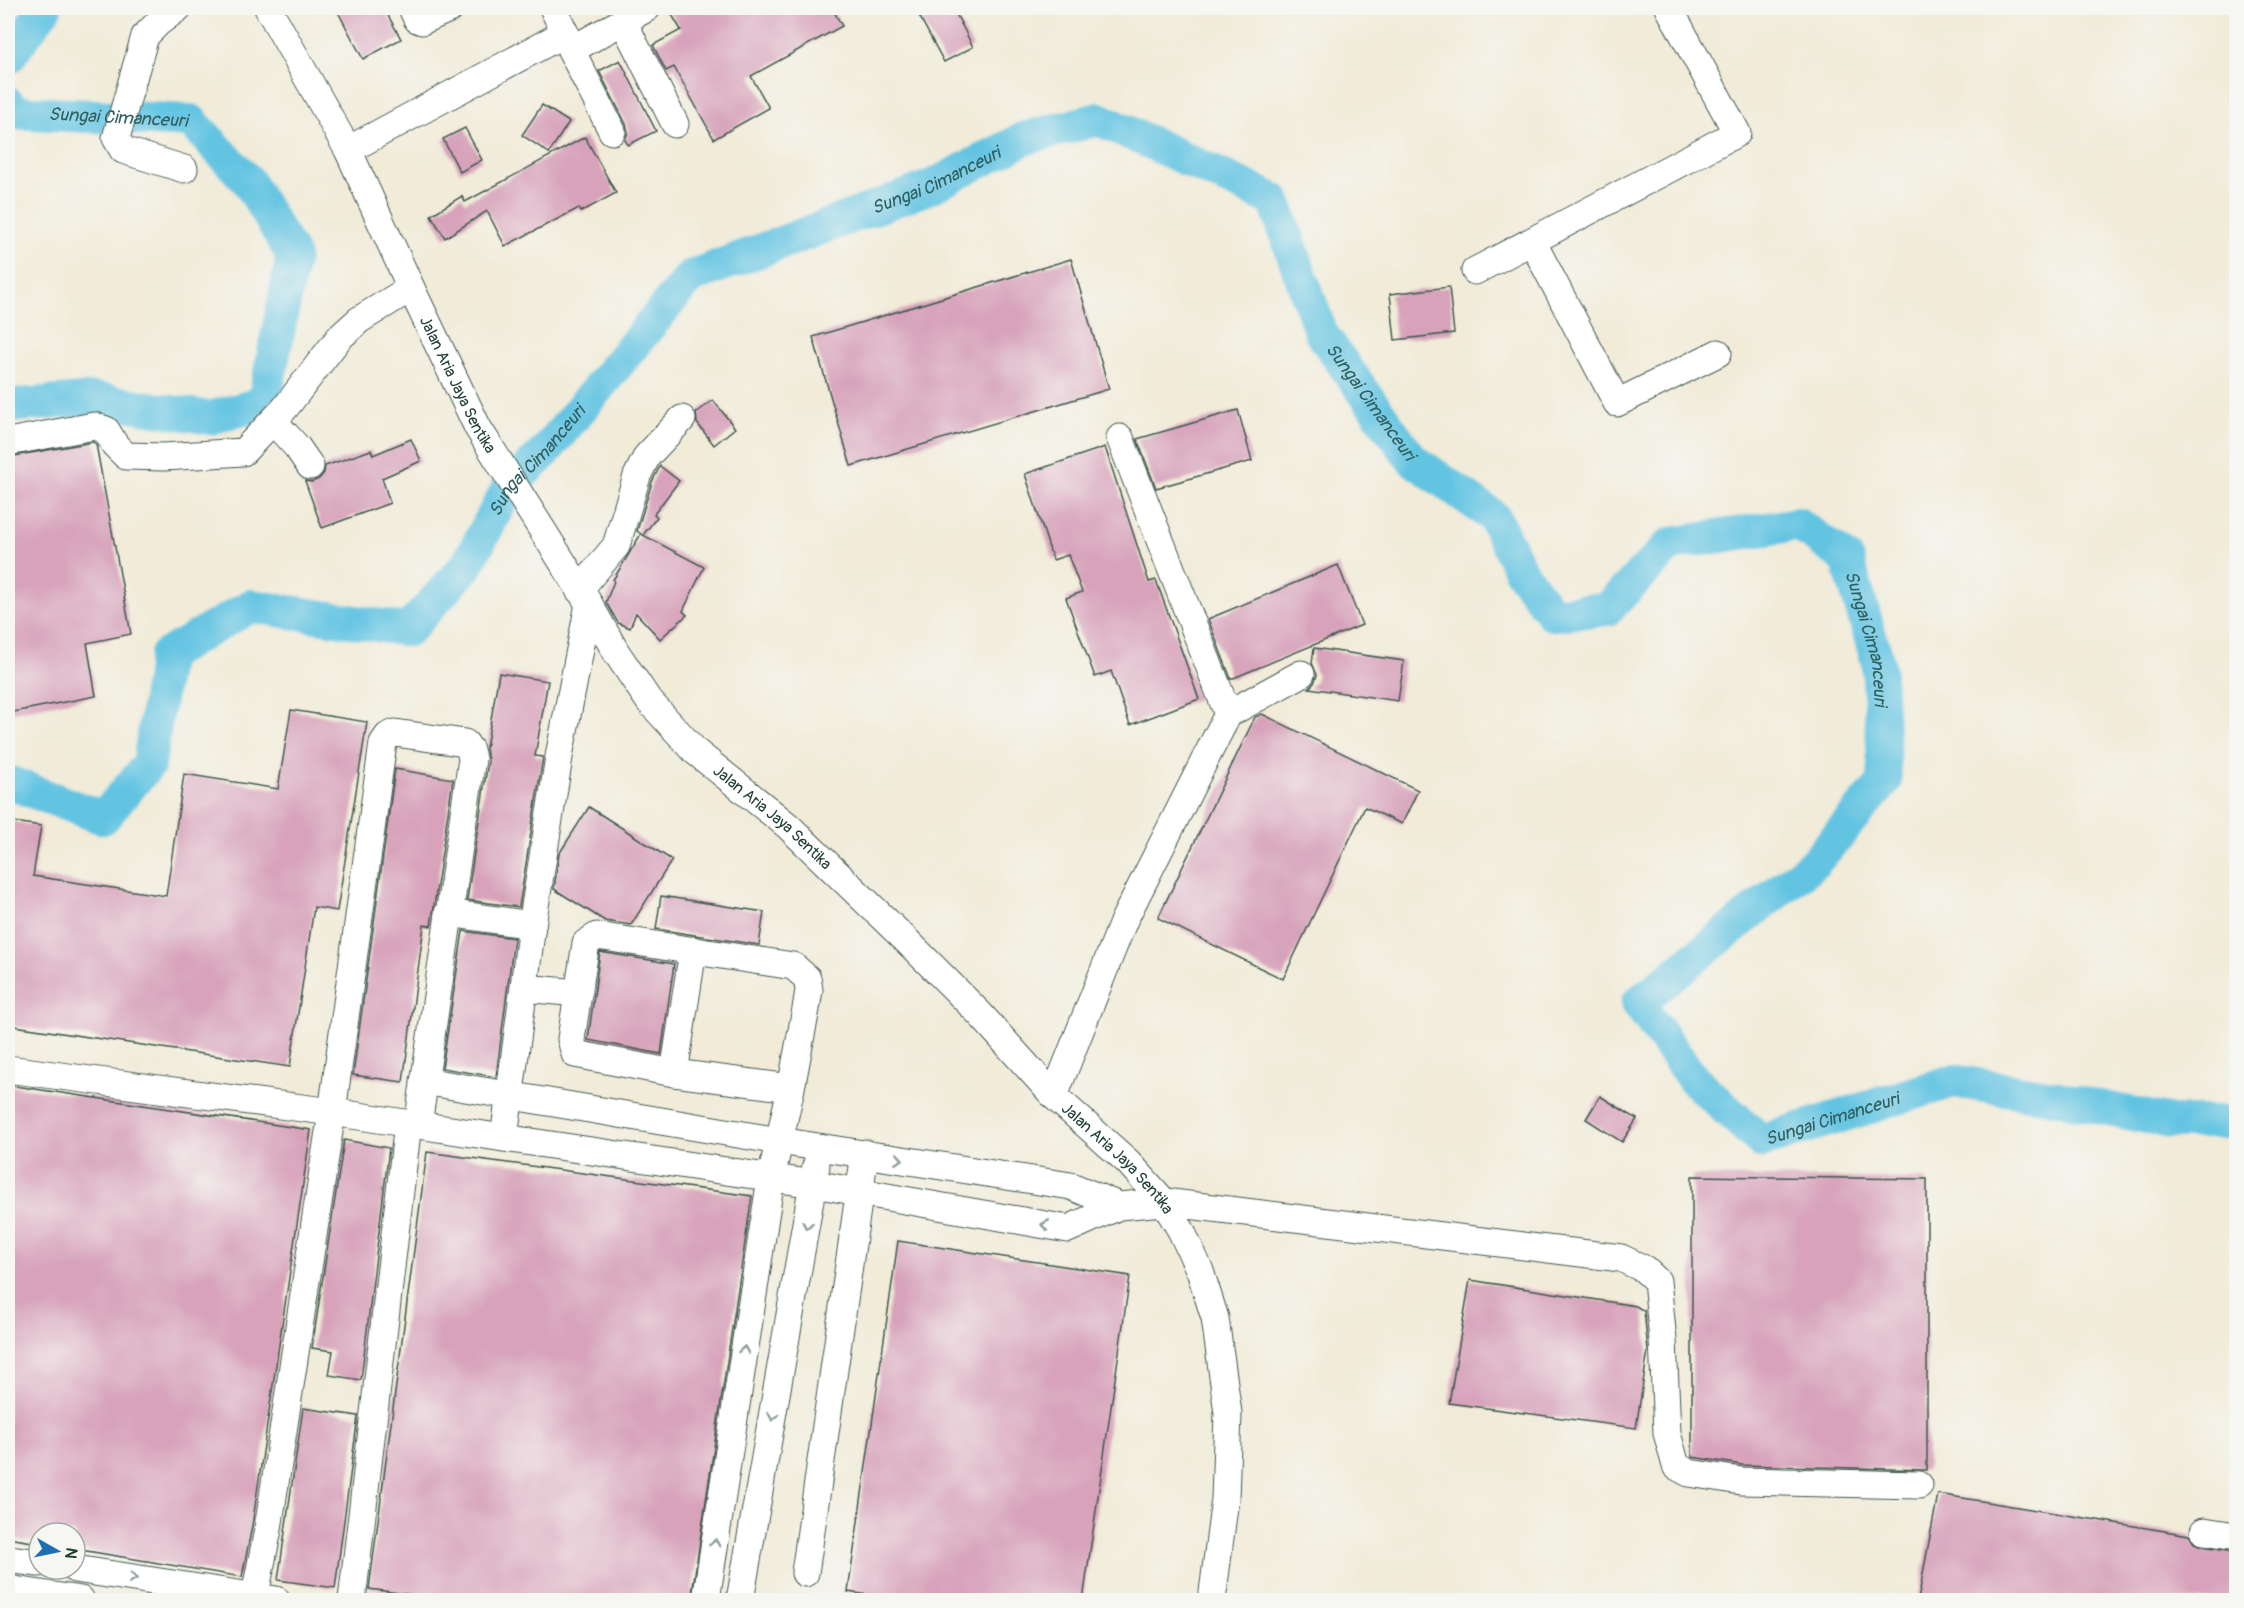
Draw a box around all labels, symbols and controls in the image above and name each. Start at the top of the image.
water label: Sungai Cimanceuri [48,103,191,133]
water label: Sungai Cimanceuri [869,141,1007,220]
street label: Jalan Aria Jaya Sentika [415,313,500,457]
water label: Sungai Cimanceuri [1320,339,1422,467]
water label: Sungai Cimanceuri [484,399,592,520]
water label: Sungai Cimanceuri [1839,568,1892,710]
street label: Jalan Aria Jaya Sentika [709,761,836,874]
water label: Sungai Cimanceuri [1762,1087,1905,1151]
street label: Jalan Aria Jaya Sentika [1057,1099,1178,1218]
one-way arrow [894,1152,904,1164]
one-way arrow [1040,1219,1050,1232]
one-way arrow [801,1221,813,1230]
one-way arrow [738,1345,750,1355]
one-way arrow [767,1413,779,1422]
north arrow [27,1521,87,1581]
one-way arrow [708,1538,720,1547]
text: N [60,1546,82,1560]
one-way arrow [128,1571,137,1583]

